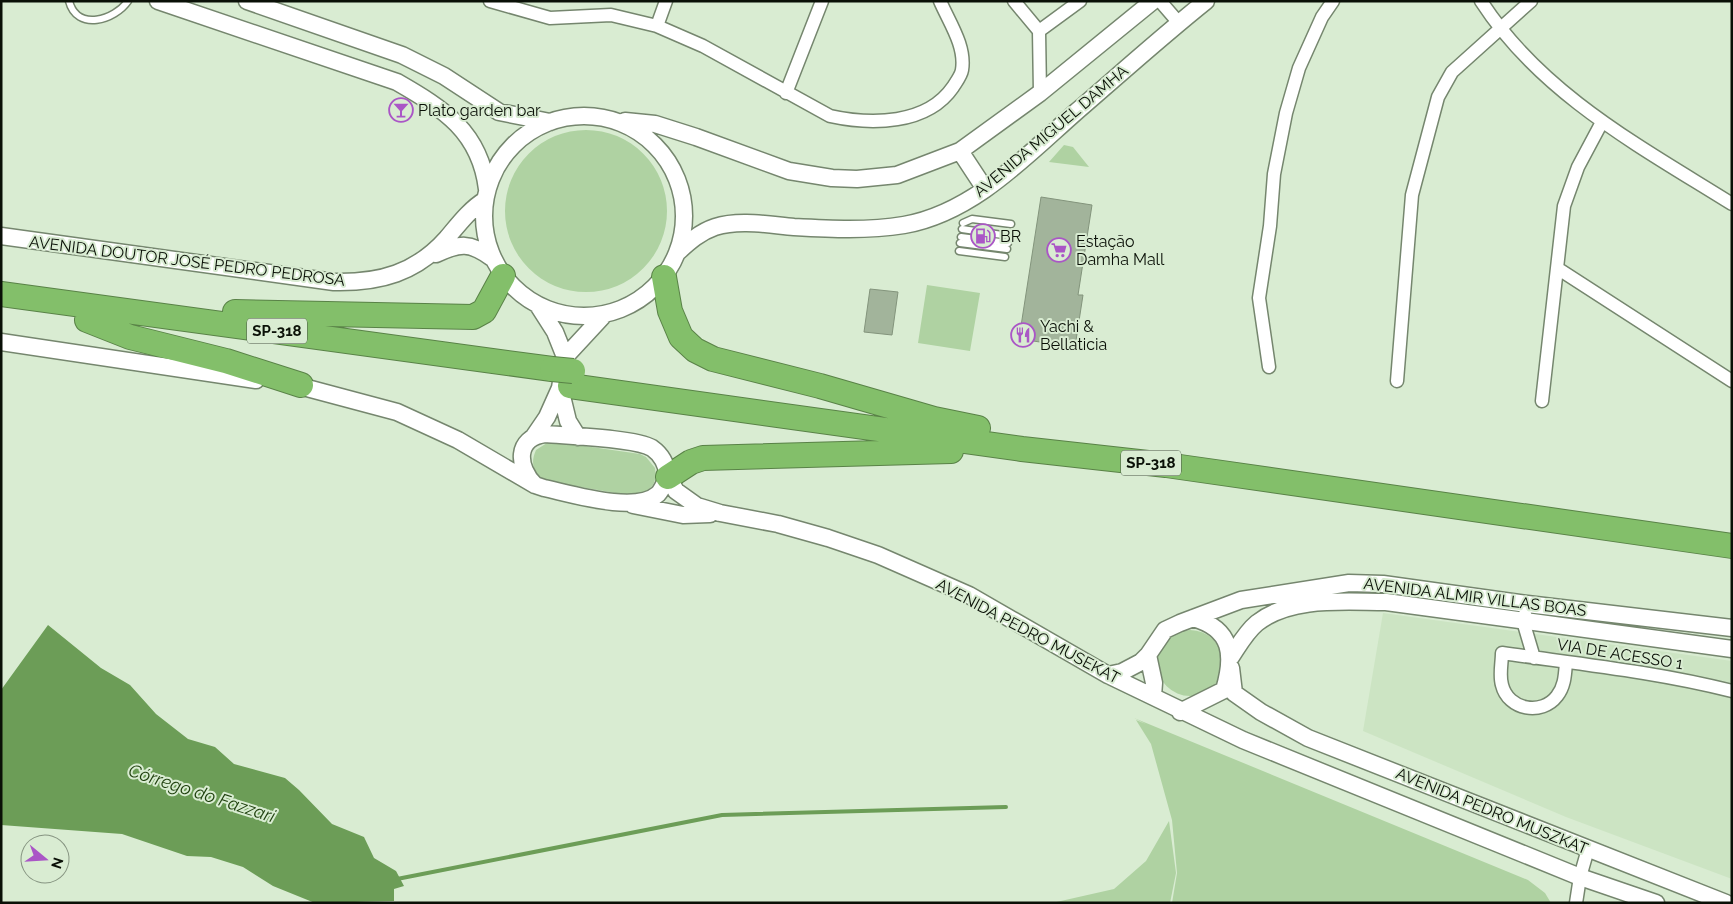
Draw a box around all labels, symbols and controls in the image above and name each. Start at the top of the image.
street label: AVENIDA MIGUEL DAMHA [970,61,1132,201]
bar icon: Plato garden bar [388,97,414,123]
place label: Plato garden bar [418,101,541,120]
fuel station icon: BR [970,223,996,249]
place label: BR [1000,227,1021,246]
street label: AVENIDA DOUTOR JOSÉ PEDRO PEDROSA [28,231,346,290]
place label: Estação Damha Mall [1076,232,1165,269]
supermarket icon: Estação Damha Mall [1046,237,1072,263]
place label: Yachi & Bellaticia [1040,317,1107,354]
road number: SP-318 [247,318,307,344]
restaurant icon: Yachi & Bellaticia [1010,322,1036,348]
road number: SP-318 [1121,450,1181,476]
street label: AVENIDA PEDRO MUSEKAT [933,574,1123,688]
street label: AVENIDA ALMIR VILLAS BOAS [1362,574,1588,620]
street label: VIA DE ACESSO 1 [1556,635,1685,673]
water label: Córrego do Fazzari [126,759,279,827]
street label: AVENIDA PEDRO MUSZKAT [1393,764,1591,858]
north arrow [20,834,70,884]
text: N [48,855,67,871]

